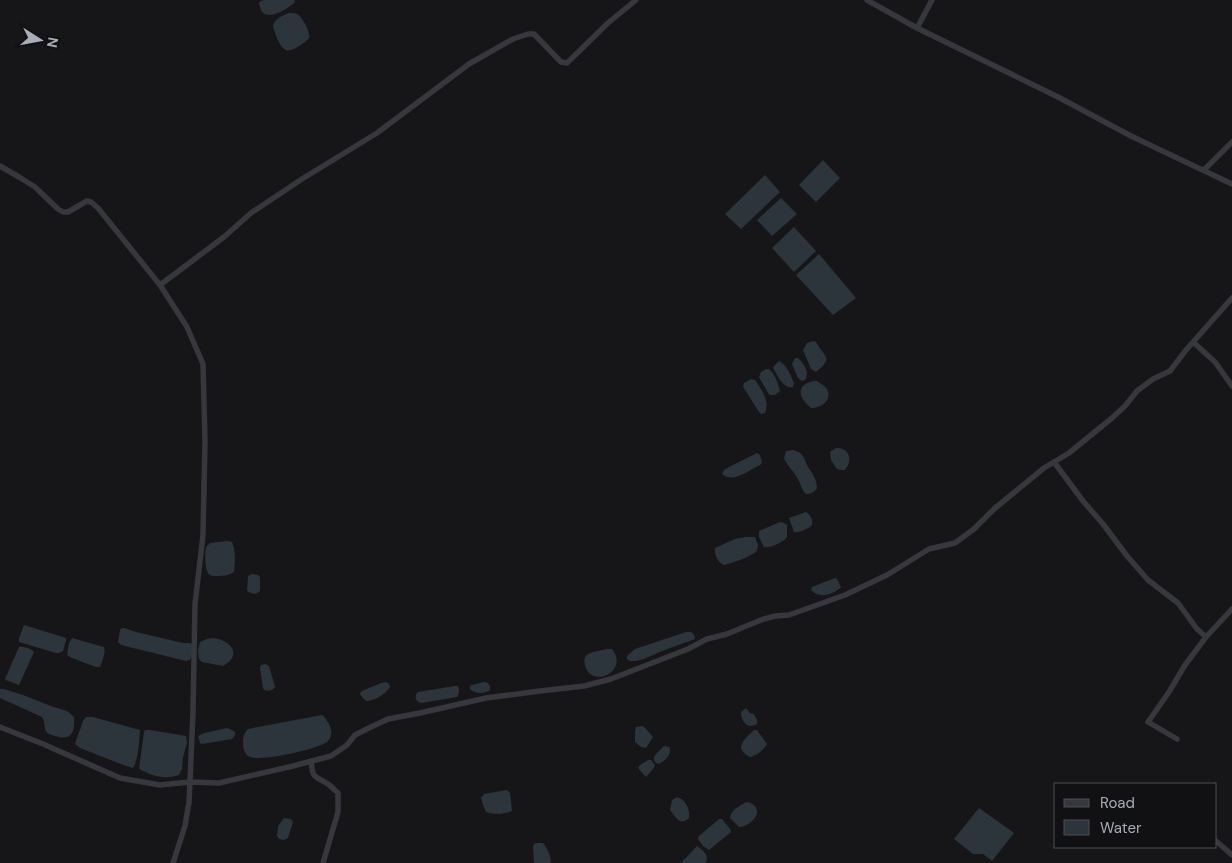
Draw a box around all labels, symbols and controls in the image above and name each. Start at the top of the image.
north arrow [15,15,65,65]
text: N [43,36,63,49]
legend [1054,783,1217,848]
text: Road [1100,793,1135,813]
text: Water [1100,818,1142,838]

